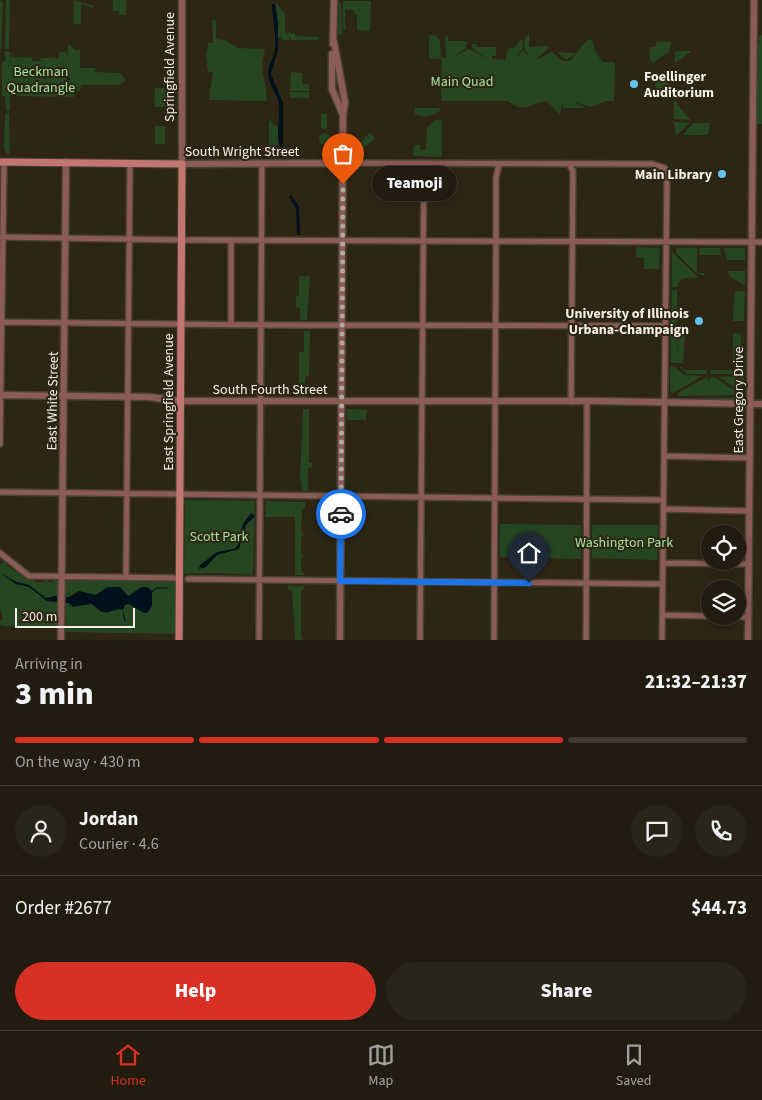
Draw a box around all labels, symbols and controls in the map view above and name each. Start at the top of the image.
street label: Springfield Avenue [160,12,180,122]
park label: Beckman Quadrangle [7,62,75,98]
place label: Foellinger Auditorium [643,67,714,103]
park label: Main Quad [431,72,493,92]
marker: Foellinger Auditorium [628,78,640,90]
pin [322,133,364,184]
icon: bag [329,140,357,168]
street label: South Wright Street [185,142,299,162]
place label: Main Library [635,165,713,185]
callout: Teamoji [373,166,458,202]
marker: Main Library [716,168,728,180]
text: Teamoji [386,172,443,194]
place label: University of Illinois Urbana-Champaign [565,304,689,340]
marker: University of Illinois Urbana-Champaign [693,315,705,327]
street label: East Springfield Avenue [159,333,179,471]
street label: East Gregory Drive [729,346,749,454]
street label: East White Street [42,351,64,451]
street label: South Fourth Street [213,380,328,400]
courier [316,489,366,539]
icon: car [327,500,355,528]
map controls [701,525,746,625]
button: locate [701,525,746,570]
park label: Scott Park [189,527,249,547]
pin [508,532,550,583]
park label: Washington Park [575,533,673,553]
icon: home [515,539,543,567]
button: layers [701,580,746,625]
scale bar [15,605,135,628]
text: 200 m [22,607,57,627]
text: Arriving in [15,653,83,675]
text: 21:32–21:37 [645,669,747,696]
text: 3 min [15,671,94,717]
text: On the way · 430 m [15,751,140,773]
button: person [15,805,67,857]
button: chat [631,805,683,857]
button: phone [695,805,747,857]
text: Jordan [79,806,138,833]
text: Courier · 4.6 [79,833,159,855]
text: Order #2677 [15,895,112,922]
text: $44.73 [691,895,747,922]
button: Help [15,962,376,1020]
button: Share [386,962,747,1020]
tab: Home [110,1041,146,1091]
tab: Map [367,1041,395,1091]
tab: Saved [616,1041,651,1091]

